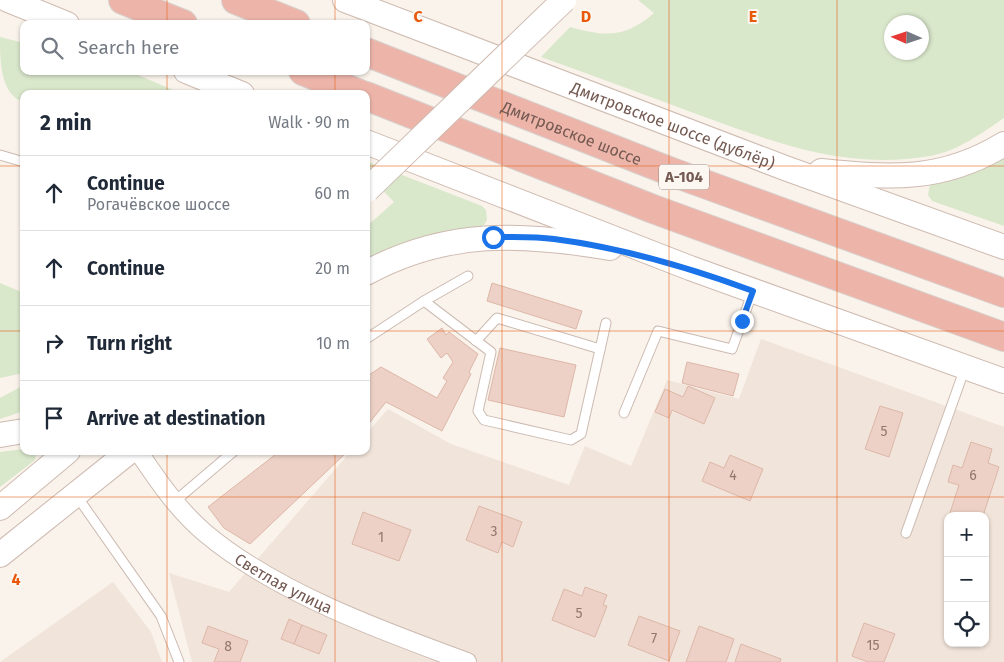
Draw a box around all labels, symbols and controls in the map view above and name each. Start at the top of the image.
text: C [413,7,423,26]
text: D [581,7,591,26]
text: E [749,7,757,26]
north arrow [884,15,929,60]
search box [20,20,370,75]
icon: search [38,34,66,62]
text: Search here [78,36,179,59]
street label: Дмитровское шоссе (дублёр) [569,78,779,174]
street label: Дмитровское шоссе [499,96,645,170]
text: 2 min [40,110,92,136]
text: Walk · 90 m [268,113,350,132]
road number: А-104 [659,164,709,190]
text: Continue [87,172,165,195]
icon: ahead [40,179,68,207]
text: 60 m [315,184,350,203]
text: Рогачёвское шоссе [87,195,230,214]
route start [482,226,505,249]
icon: ahead [40,254,68,282]
text: Continue [87,257,165,280]
text: 20 m [315,259,350,278]
route end [731,310,754,333]
icon: right [40,329,68,357]
text: Turn right [87,332,172,355]
text: 10 m [316,334,350,353]
icon: arrive [40,404,68,432]
text: Arrive at destination [87,407,266,430]
house number: 5 [880,423,888,440]
house number: 4 [729,467,737,484]
house number: 6 [969,467,977,484]
map controls [944,512,989,647]
button: + [944,512,989,557]
house number: 3 [491,523,498,540]
house number: 1 [378,529,384,546]
street label: Светлая улица [231,549,336,617]
button: − [944,557,989,602]
text: 4 [11,570,21,589]
button: locate [944,602,989,647]
house number: 5 [575,605,583,622]
house number: 7 [651,630,657,647]
house number: 15 [866,637,880,654]
house number: 8 [224,638,232,655]

